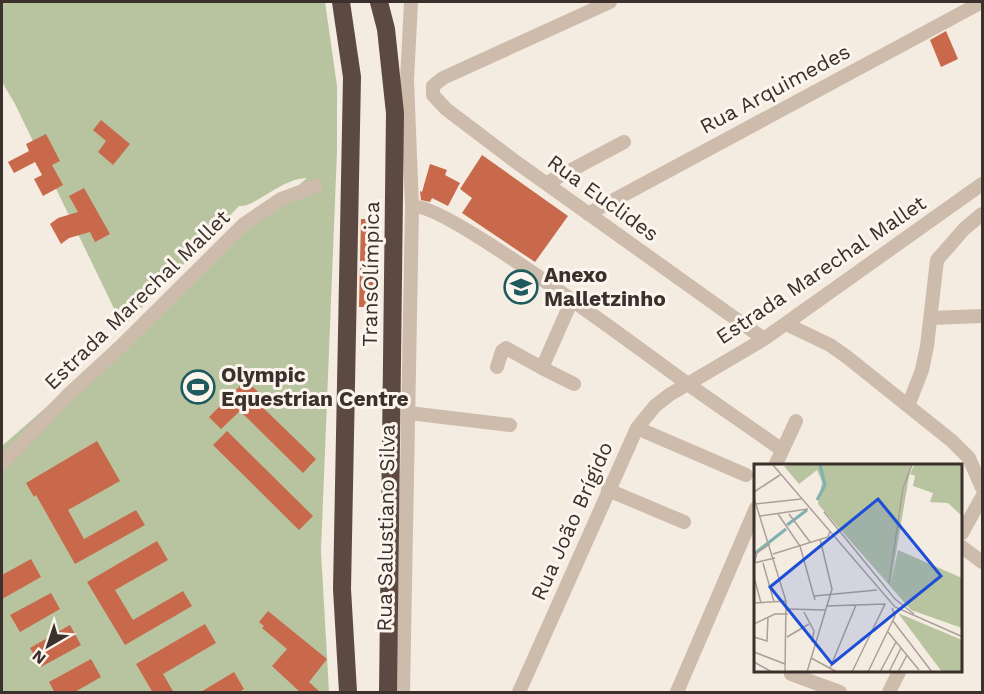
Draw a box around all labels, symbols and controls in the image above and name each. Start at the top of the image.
street label: Rua Arquimedes [695,38,854,139]
street label: Rua Euclides [543,149,664,246]
street label: Estrada Marechal Mallet [711,190,931,349]
street label: TransOlímpica [357,201,384,347]
street label: Estrada Marechal Mallet [39,204,235,395]
place label: Anexo Malletzinho [544,262,666,311]
school or university icon: Anexo Malletzinho [503,269,539,305]
place label: Olympic Equestrian Centre [221,362,409,411]
sports icon: Olympic Equestrian Centre [180,369,216,405]
street label: Rua Salustiano Silva [371,424,400,632]
street label: Rua João Brígido [525,438,618,604]
inset map [754,464,963,673]
north arrow [18,616,78,676]
text: N [28,646,49,668]

